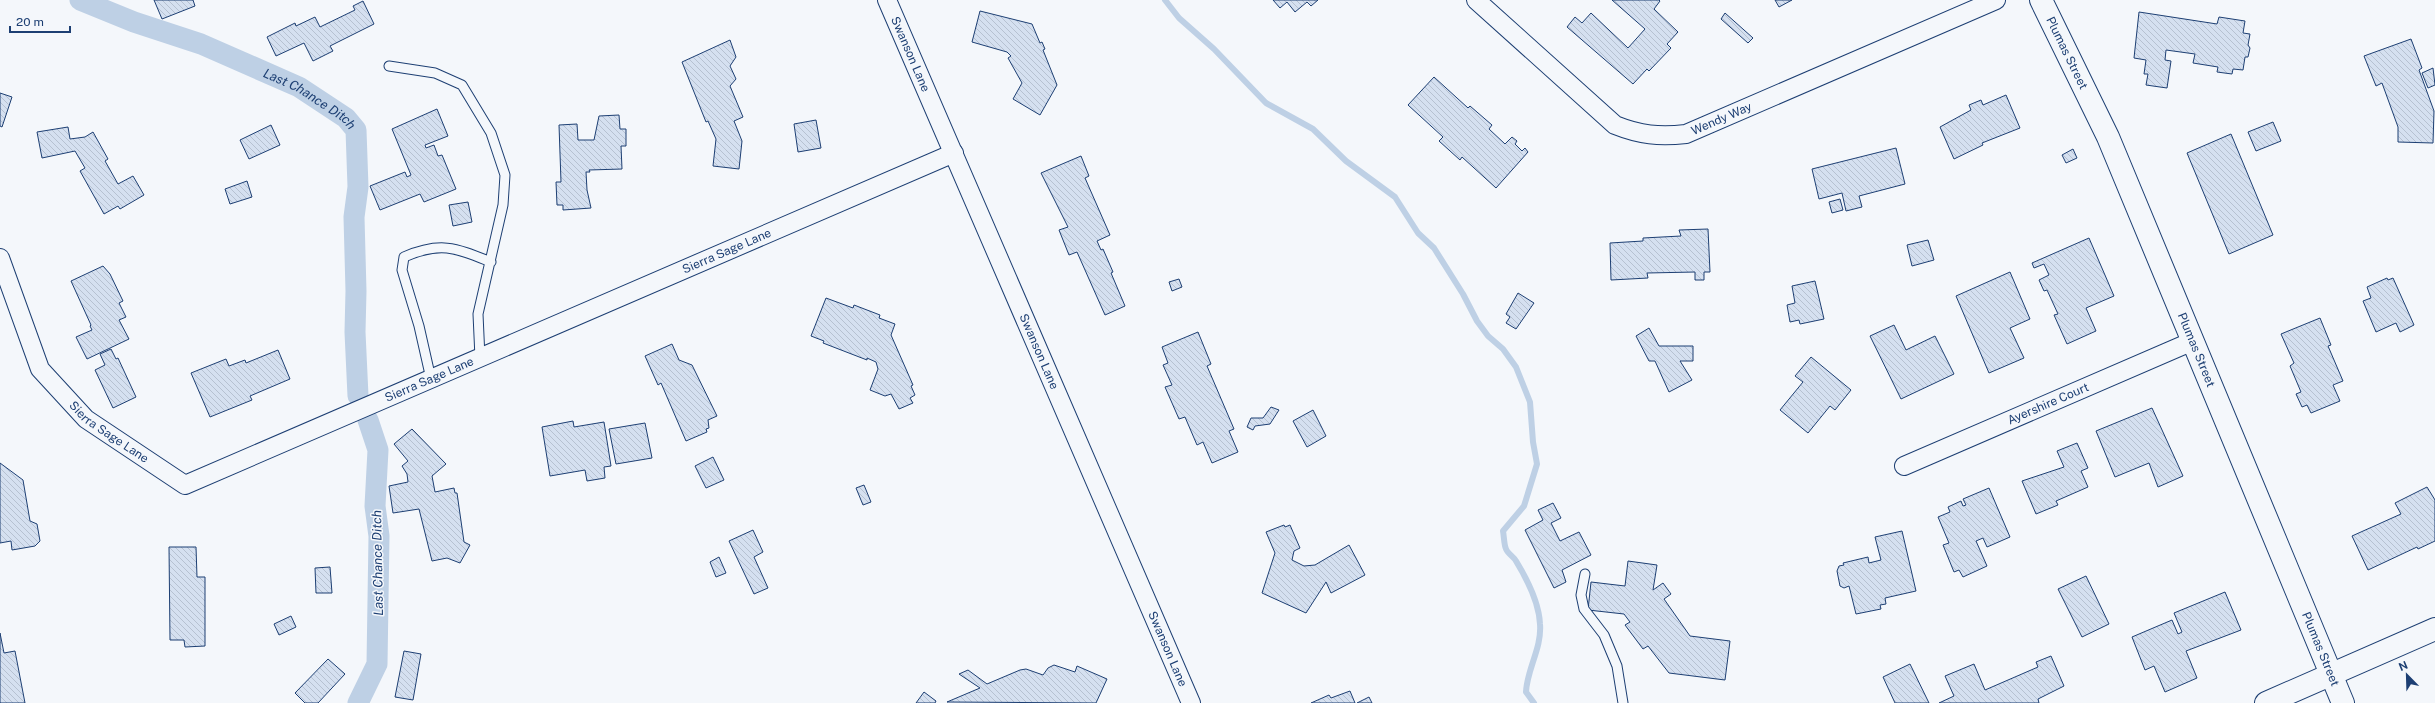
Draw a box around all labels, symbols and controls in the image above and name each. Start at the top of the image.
scale bar [10,8,70,34]
street label: Swanson Lane [888,14,933,94]
street label: Plumas Street [2043,14,2091,92]
text: 20 m [16,15,44,29]
water label: Last Chance Ditch [261,65,359,132]
street label: Wendy Way [1689,99,1754,138]
street label: Sierra Sage Lane [680,226,773,276]
street label: Plumas Street [2175,311,2218,389]
street label: Swanson Lane [1017,312,1062,392]
street label: Sierra Sage Lane [383,354,476,405]
street label: Ayershire Court [2005,380,2091,427]
street label: Sierra Sage Lane [66,398,151,466]
water label: Last Chance Ditch [369,510,386,616]
street label: Swanson Lane [1145,609,1190,689]
street label: Plumas Street [2299,610,2342,689]
north arrow [2387,655,2427,695]
text: N [2397,659,2409,673]

